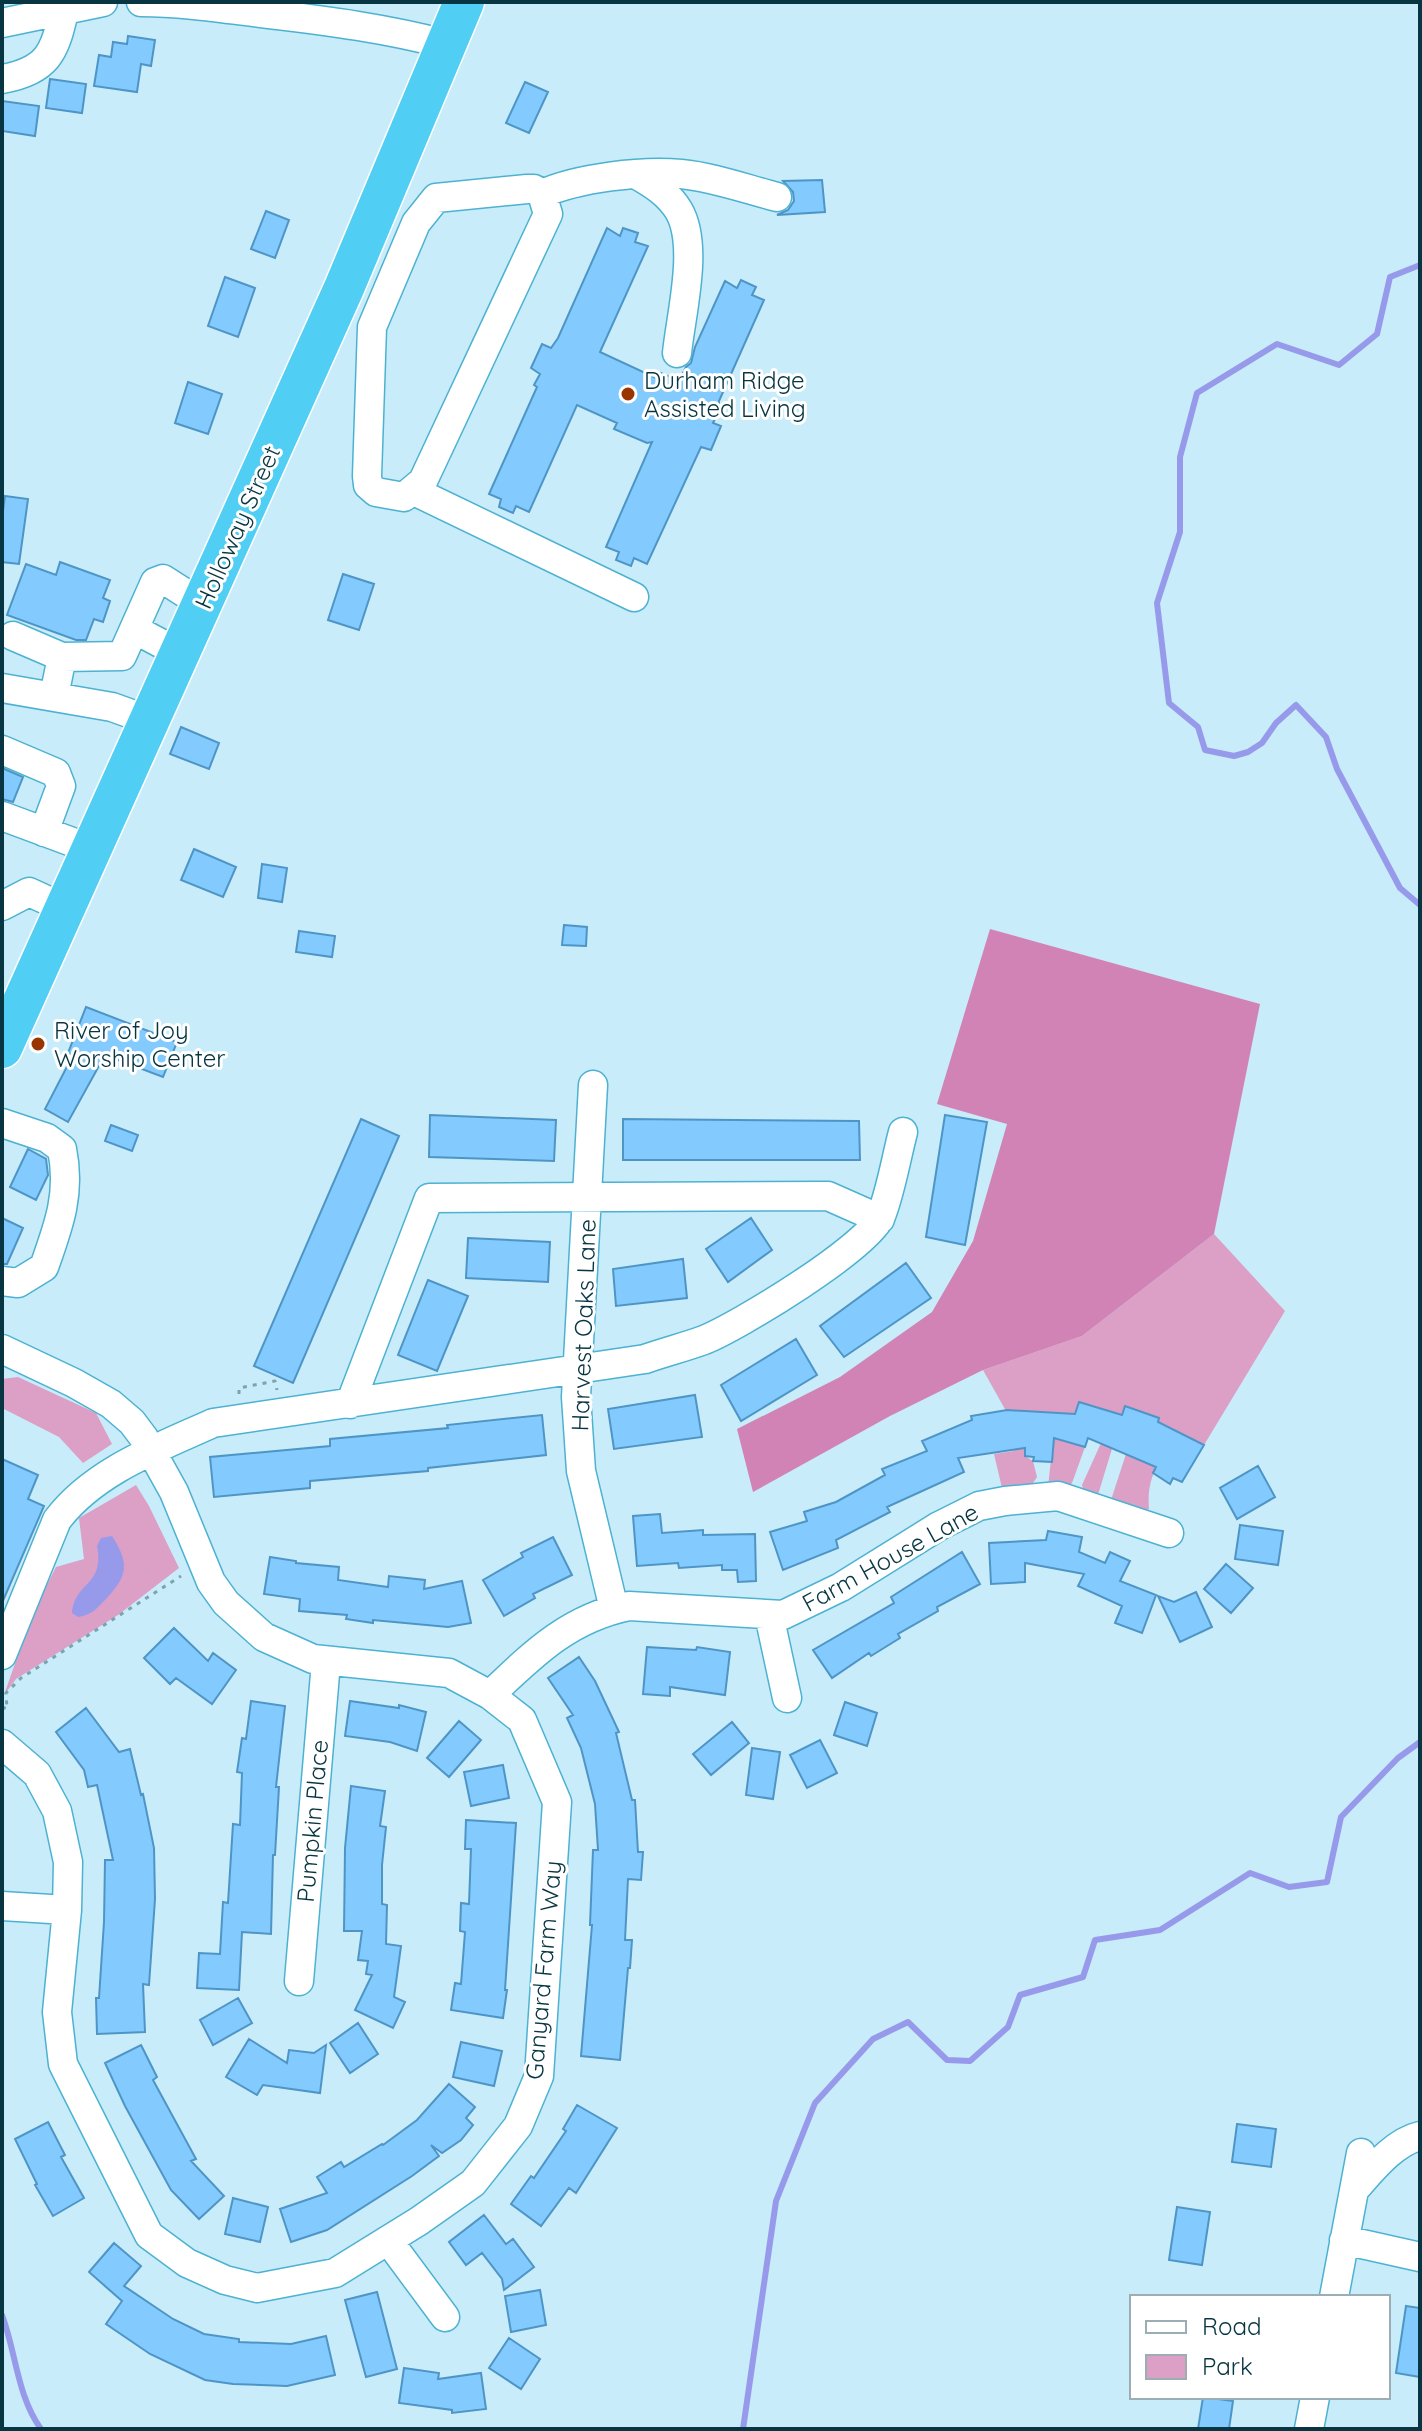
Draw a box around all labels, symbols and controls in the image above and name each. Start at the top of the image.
place label: Durham Ridge Assisted Living [644,365,806,423]
marker: Durham Ridge Assisted Living [619,385,637,403]
street label: Holloway Street [188,441,286,613]
place label: River of Joy Worship Center [54,1015,226,1073]
marker: River of Joy Worship Center [29,1035,47,1053]
street label: Harvest Oaks Lane [564,1218,602,1432]
street label: Farm House Lane [797,1496,983,1618]
street label: Pumpkin Place [290,1738,334,1904]
street label: Ganyard Farm Way [518,1859,568,2081]
legend [1130,2295,1390,2399]
text: Road [1202,2311,1262,2341]
text: Park [1202,2351,1253,2381]

